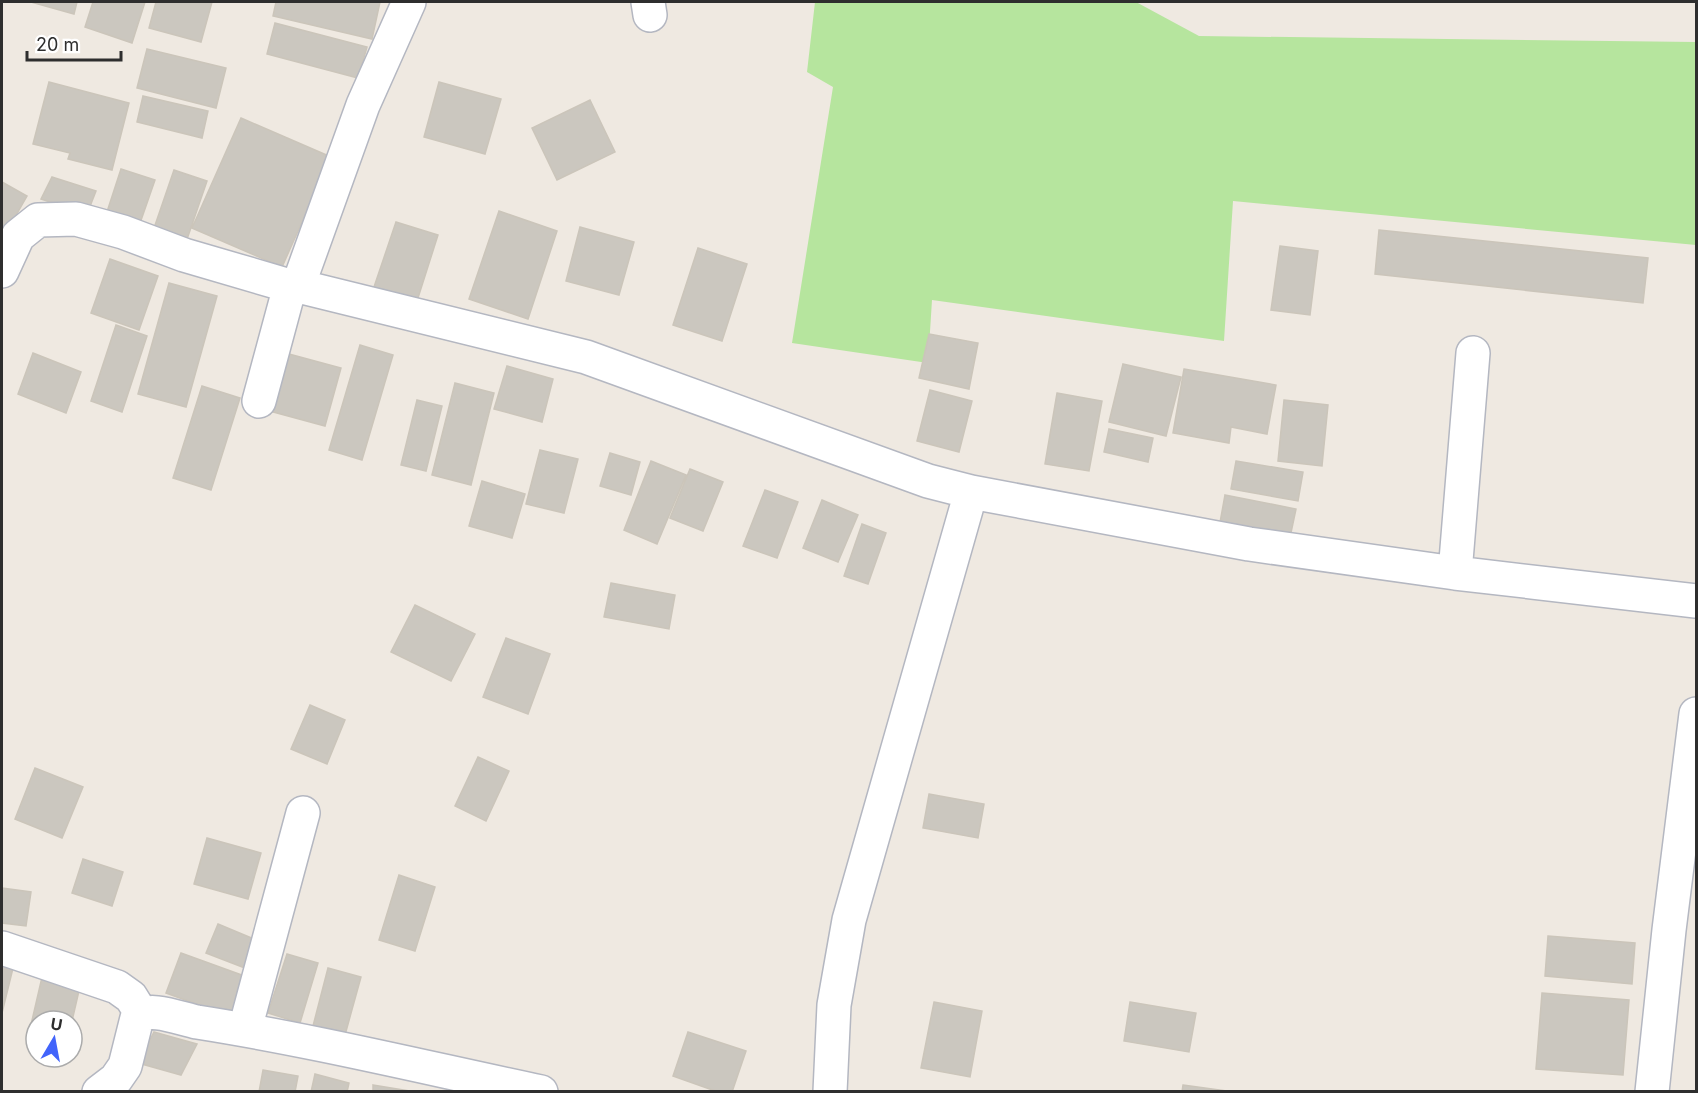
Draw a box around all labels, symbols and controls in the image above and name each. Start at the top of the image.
scale bar [27,24,122,62]
text: 20 m [36,34,79,55]
north arrow [24,1009,84,1069]
text: U [49,1013,64,1035]

